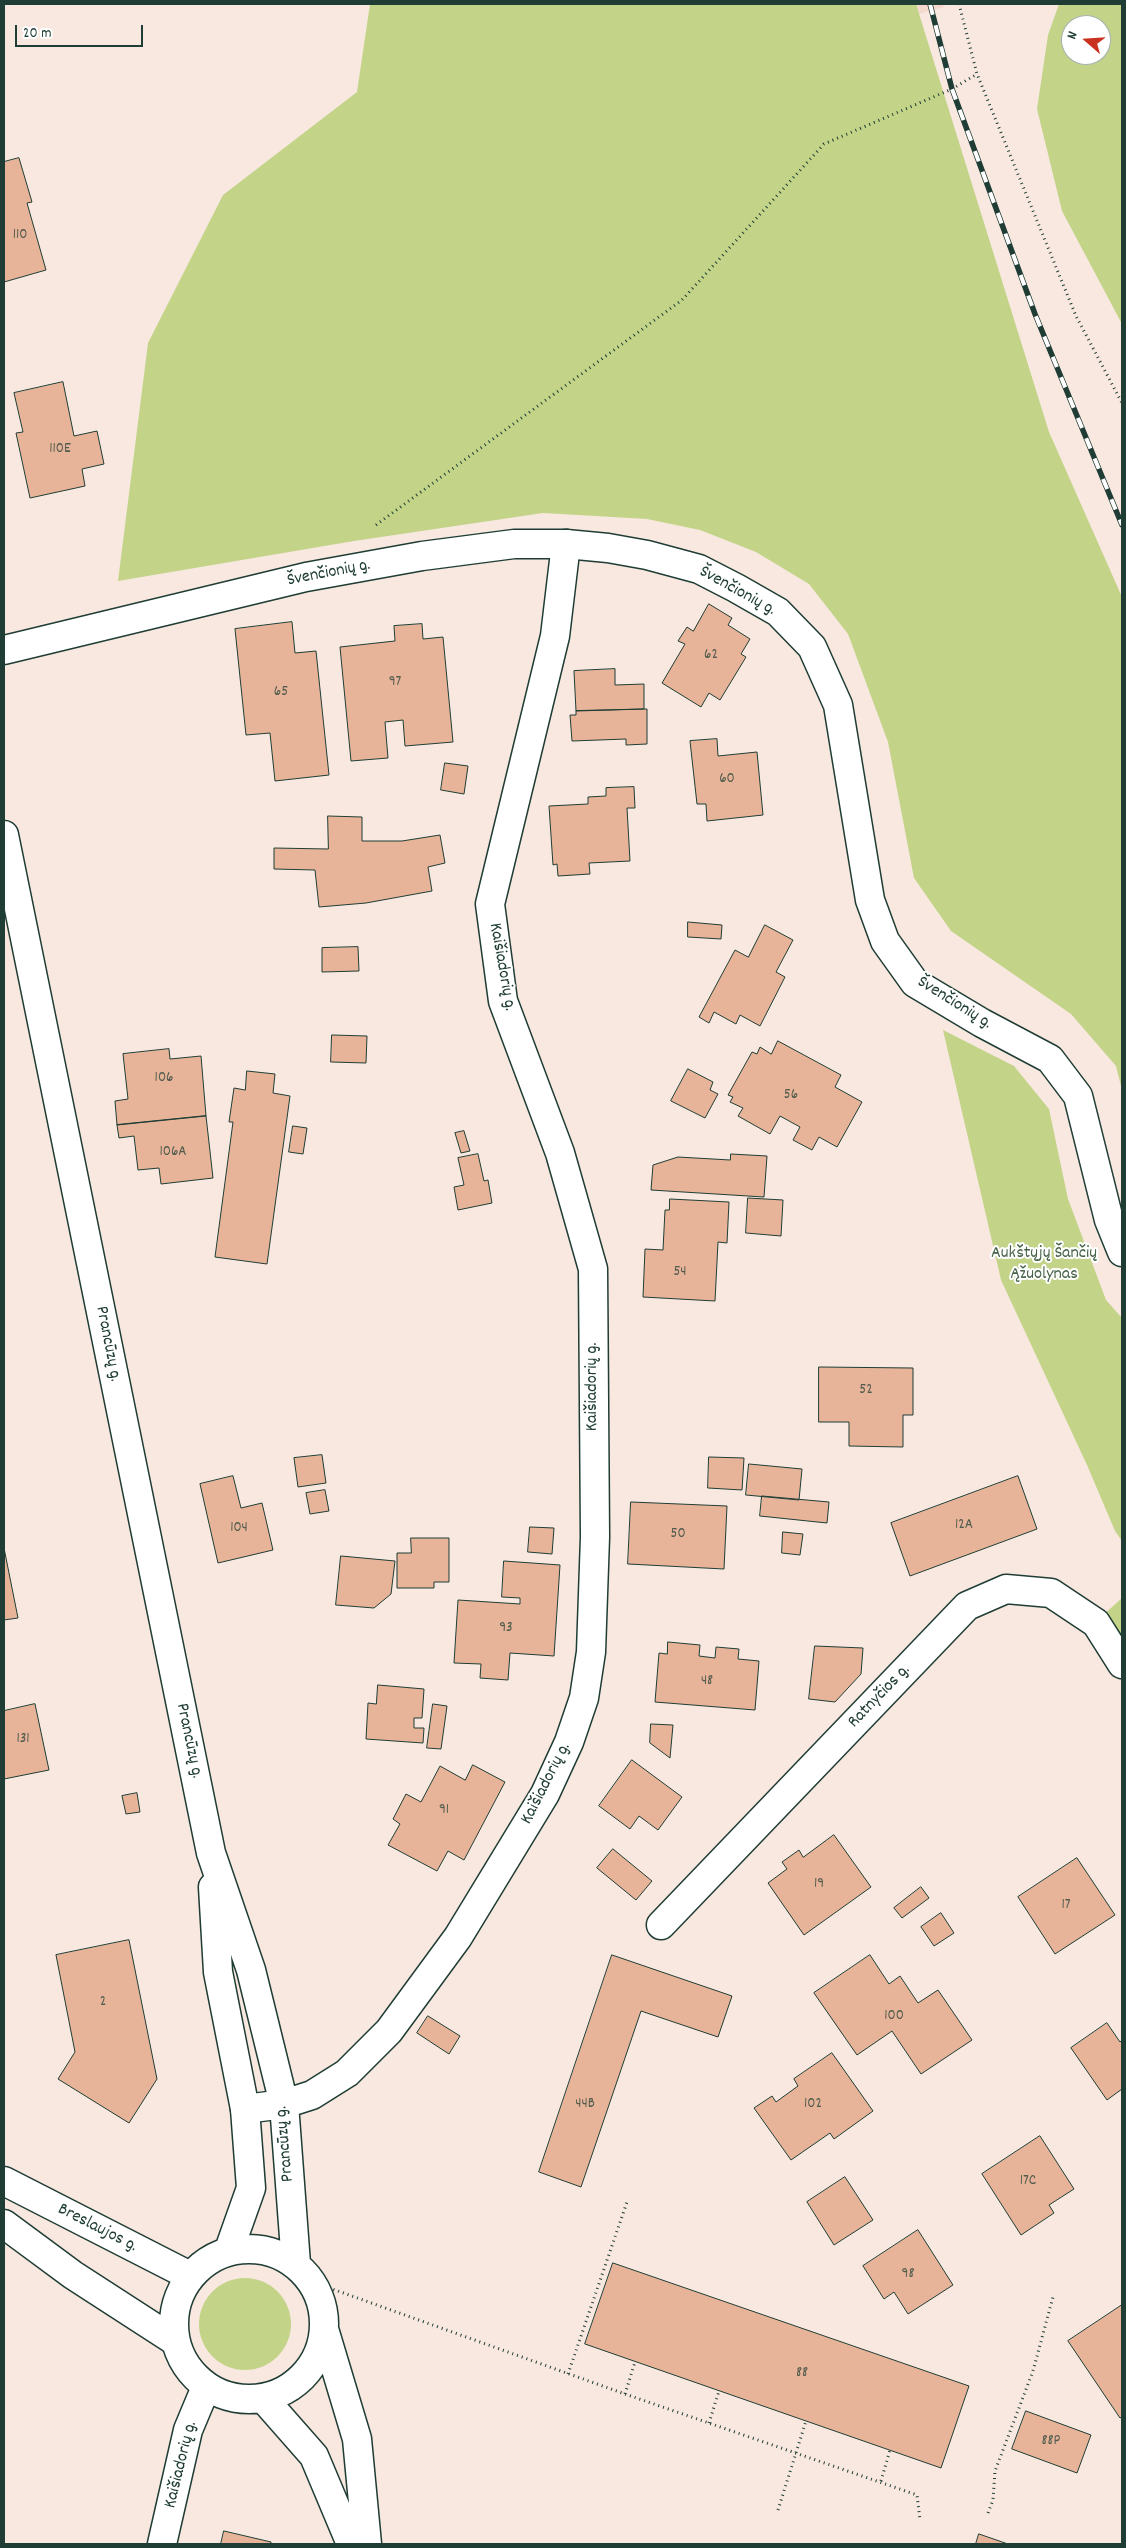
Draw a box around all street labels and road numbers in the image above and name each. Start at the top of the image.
street label: Švenčionių g. [286,555,372,593]
street label: Švenčionių g. [695,562,779,622]
street label: Kaišiadorių g. [483,921,519,1013]
street label: Švenčionių g. [913,973,995,1035]
street label: Prancūzų g. [89,1305,125,1383]
street label: Kaišiadorių g. [583,1343,605,1431]
street label: Ratnyčios g. [844,1661,916,1733]
street label: Prancūzų g. [170,1701,206,1781]
street label: Kaišiadorių g. [517,1740,577,1828]
street label: Prancūzų g. [272,2105,300,2183]
street label: Breslaujos g. [54,2200,140,2258]
street label: Kaišiadorių g. [161,2419,203,2511]

